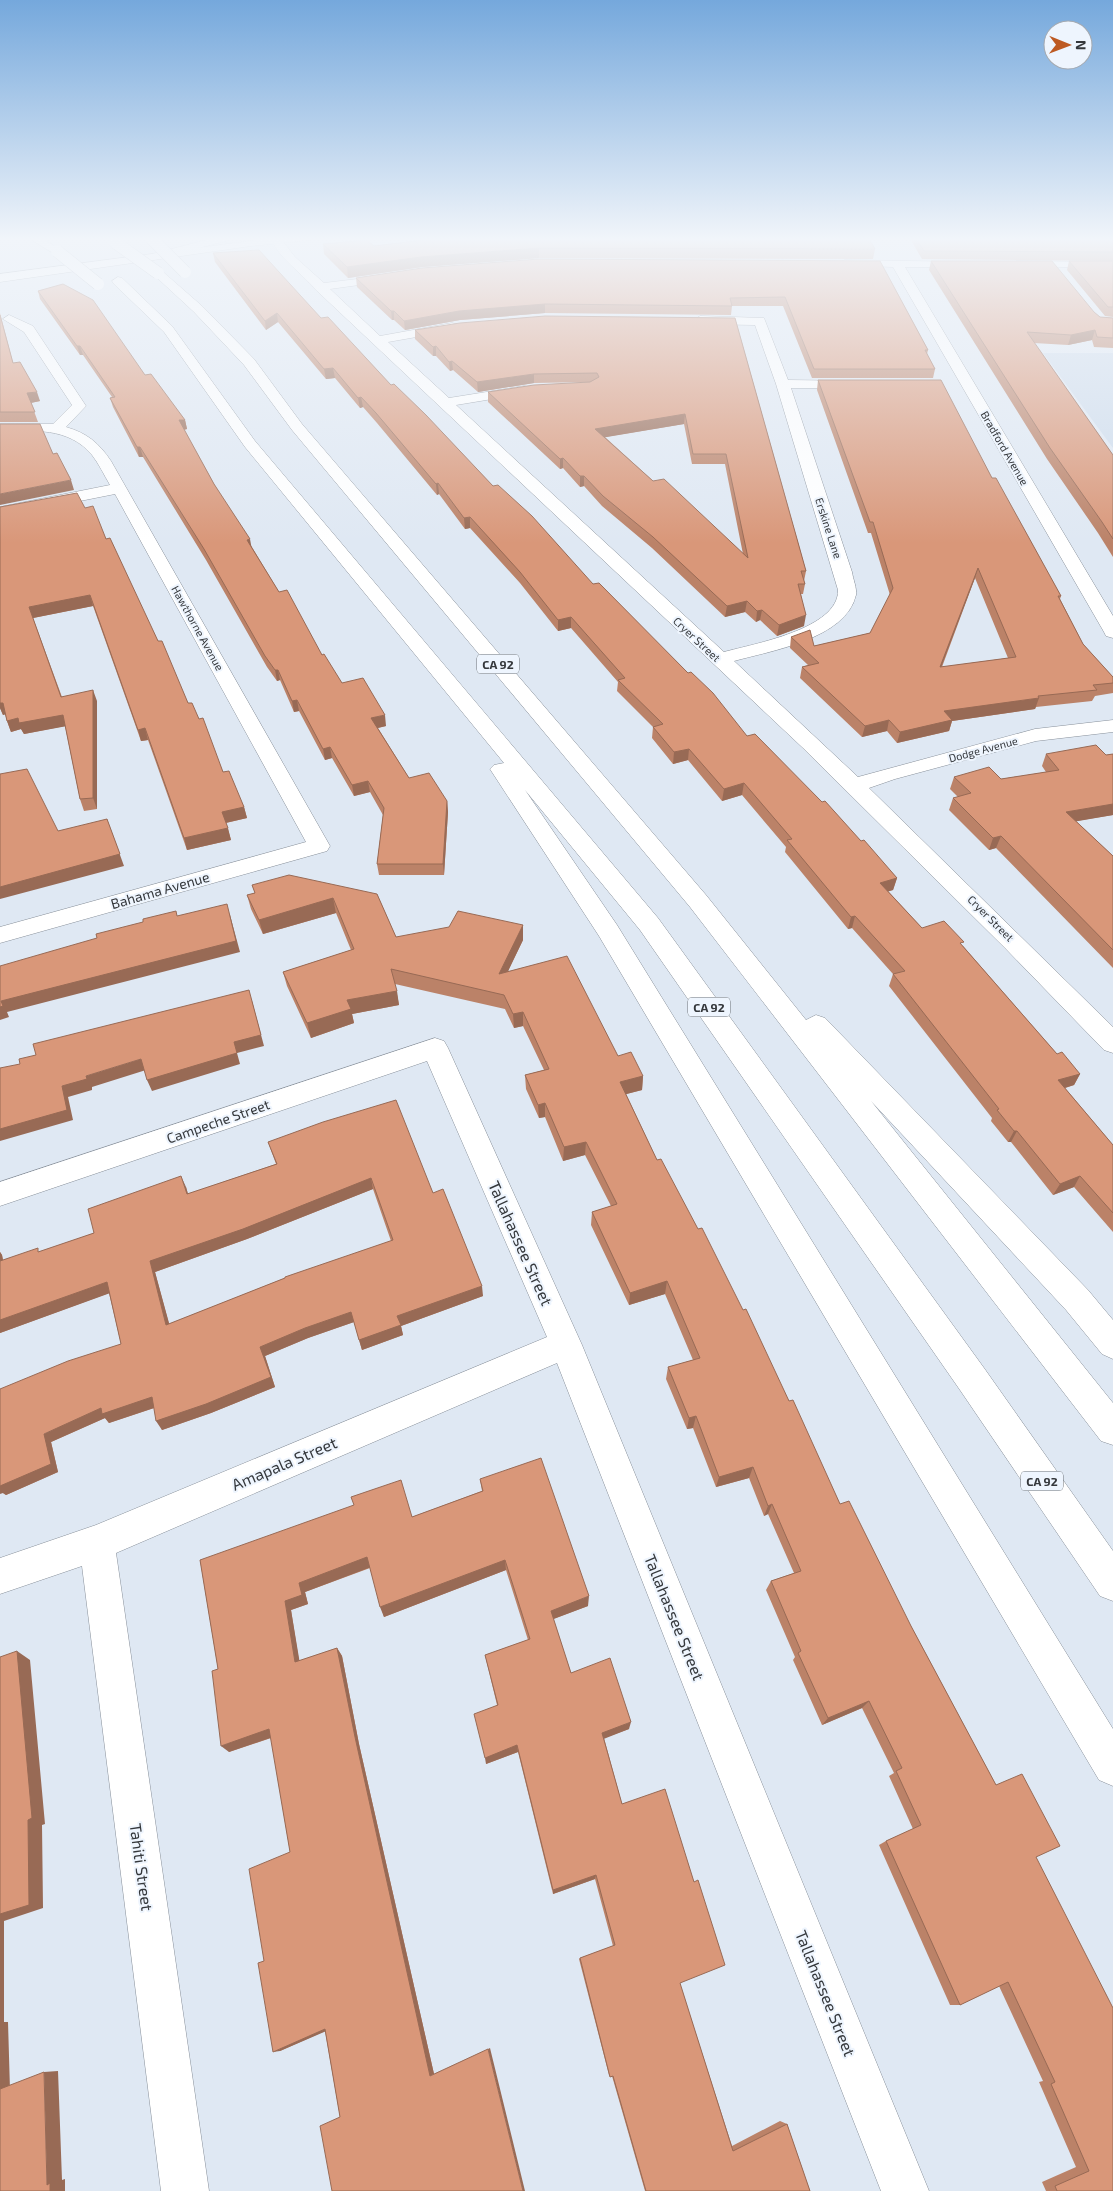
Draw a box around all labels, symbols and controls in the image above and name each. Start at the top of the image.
north arrow [1043,20,1093,70]
text: N [1073,40,1090,50]
street label: Bradford Avenue [978,409,1032,488]
street label: Erskine Lane [813,496,845,560]
street label: Hawthorne Avenue [169,583,227,673]
street label: Cryer Street [671,614,723,664]
road number: CA 92 [477,654,519,674]
street label: Dodge Avenue [947,734,1019,764]
street label: Bahama Avenue [109,868,211,912]
street label: Cryer Street [965,892,1017,944]
road number: CA 92 [688,998,730,1016]
street label: Campeche Street [164,1095,272,1147]
street label: Tallahassee Street [485,1178,557,1308]
street label: Amapala Street [229,1432,339,1494]
road number: CA 92 [1021,1472,1063,1490]
street label: Tallahassee Street [641,1551,709,1683]
street label: Tahiti Street [126,1822,158,1912]
street label: Tallahassee Street [792,1927,860,2059]

